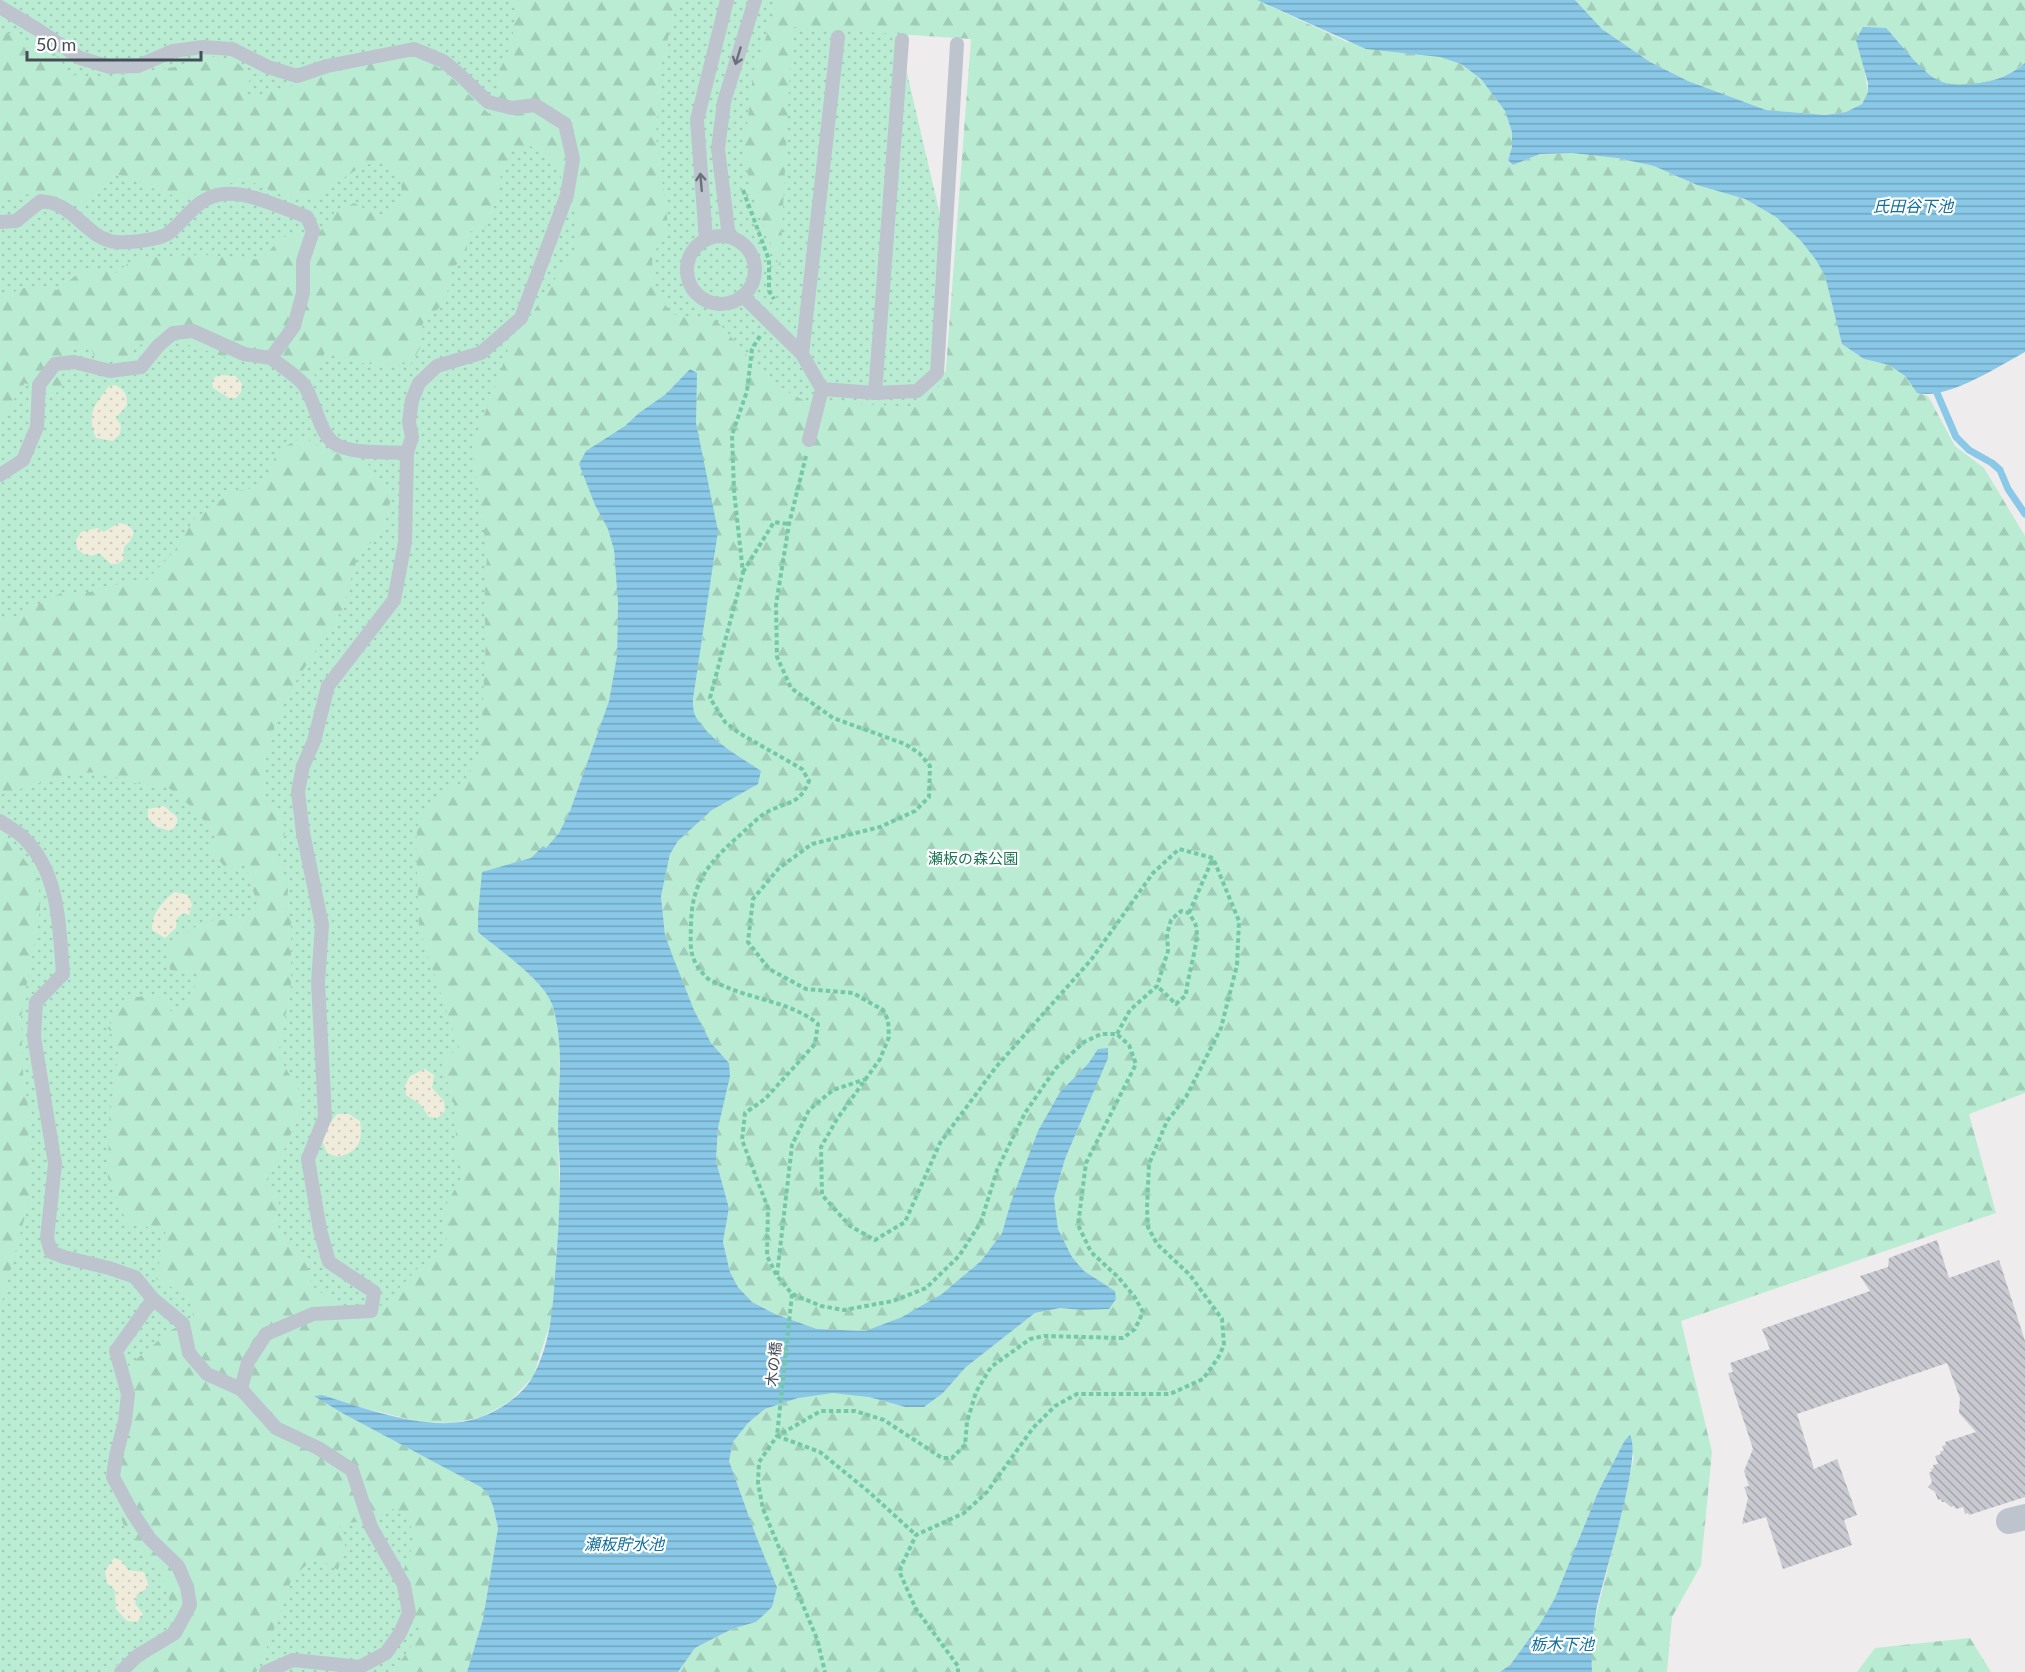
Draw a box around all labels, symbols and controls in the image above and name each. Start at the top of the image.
scale bar [27,24,201,62]
text: 50 m [36,33,76,55]
one-way arrow [732,46,743,65]
one-way arrow [695,172,706,192]
water label: 氏田谷下池 [1873,196,1955,215]
park label: 瀬板の森公園 [928,849,1018,867]
street label: 木の橋 [762,1341,784,1387]
water label: 瀬板貯水池 [584,1534,666,1553]
water label: 栃木下池 [1530,1634,1596,1653]

